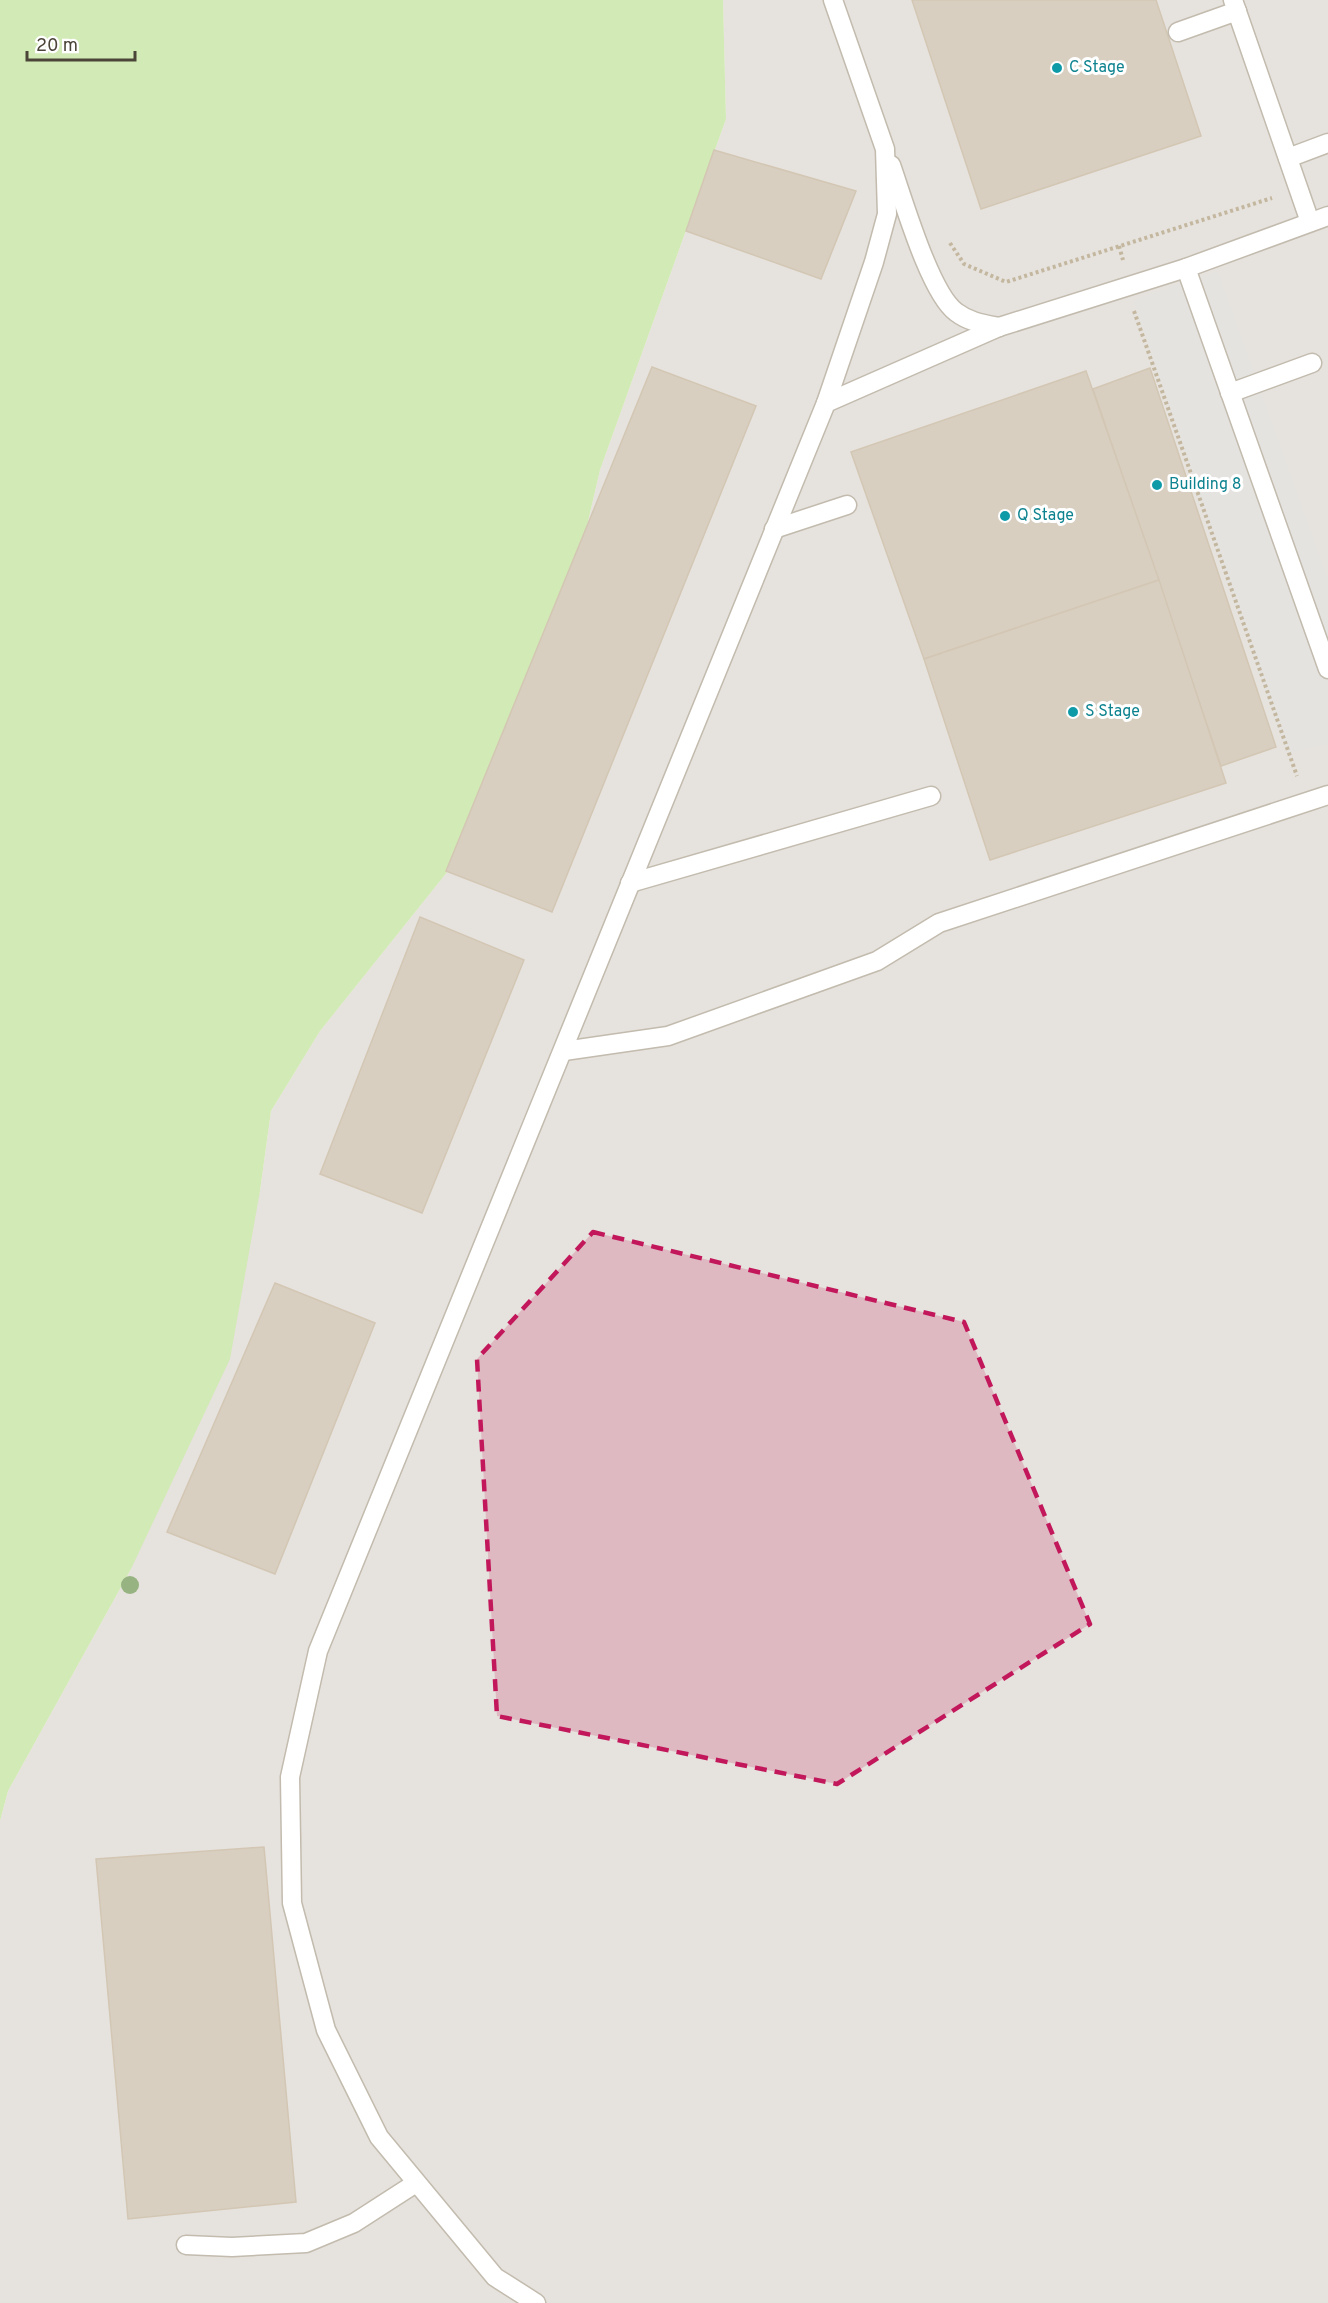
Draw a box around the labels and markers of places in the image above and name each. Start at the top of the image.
place label: C Stage [1069,58,1125,78]
marker: C Stage [1050,61,1064,75]
place label: Building 8 [1169,475,1242,495]
marker: Building 8 [1150,478,1164,492]
place label: Q Stage [1017,506,1074,526]
marker: Q Stage [998,509,1012,523]
place label: S Stage [1085,702,1140,722]
marker: S Stage [1066,705,1080,719]

